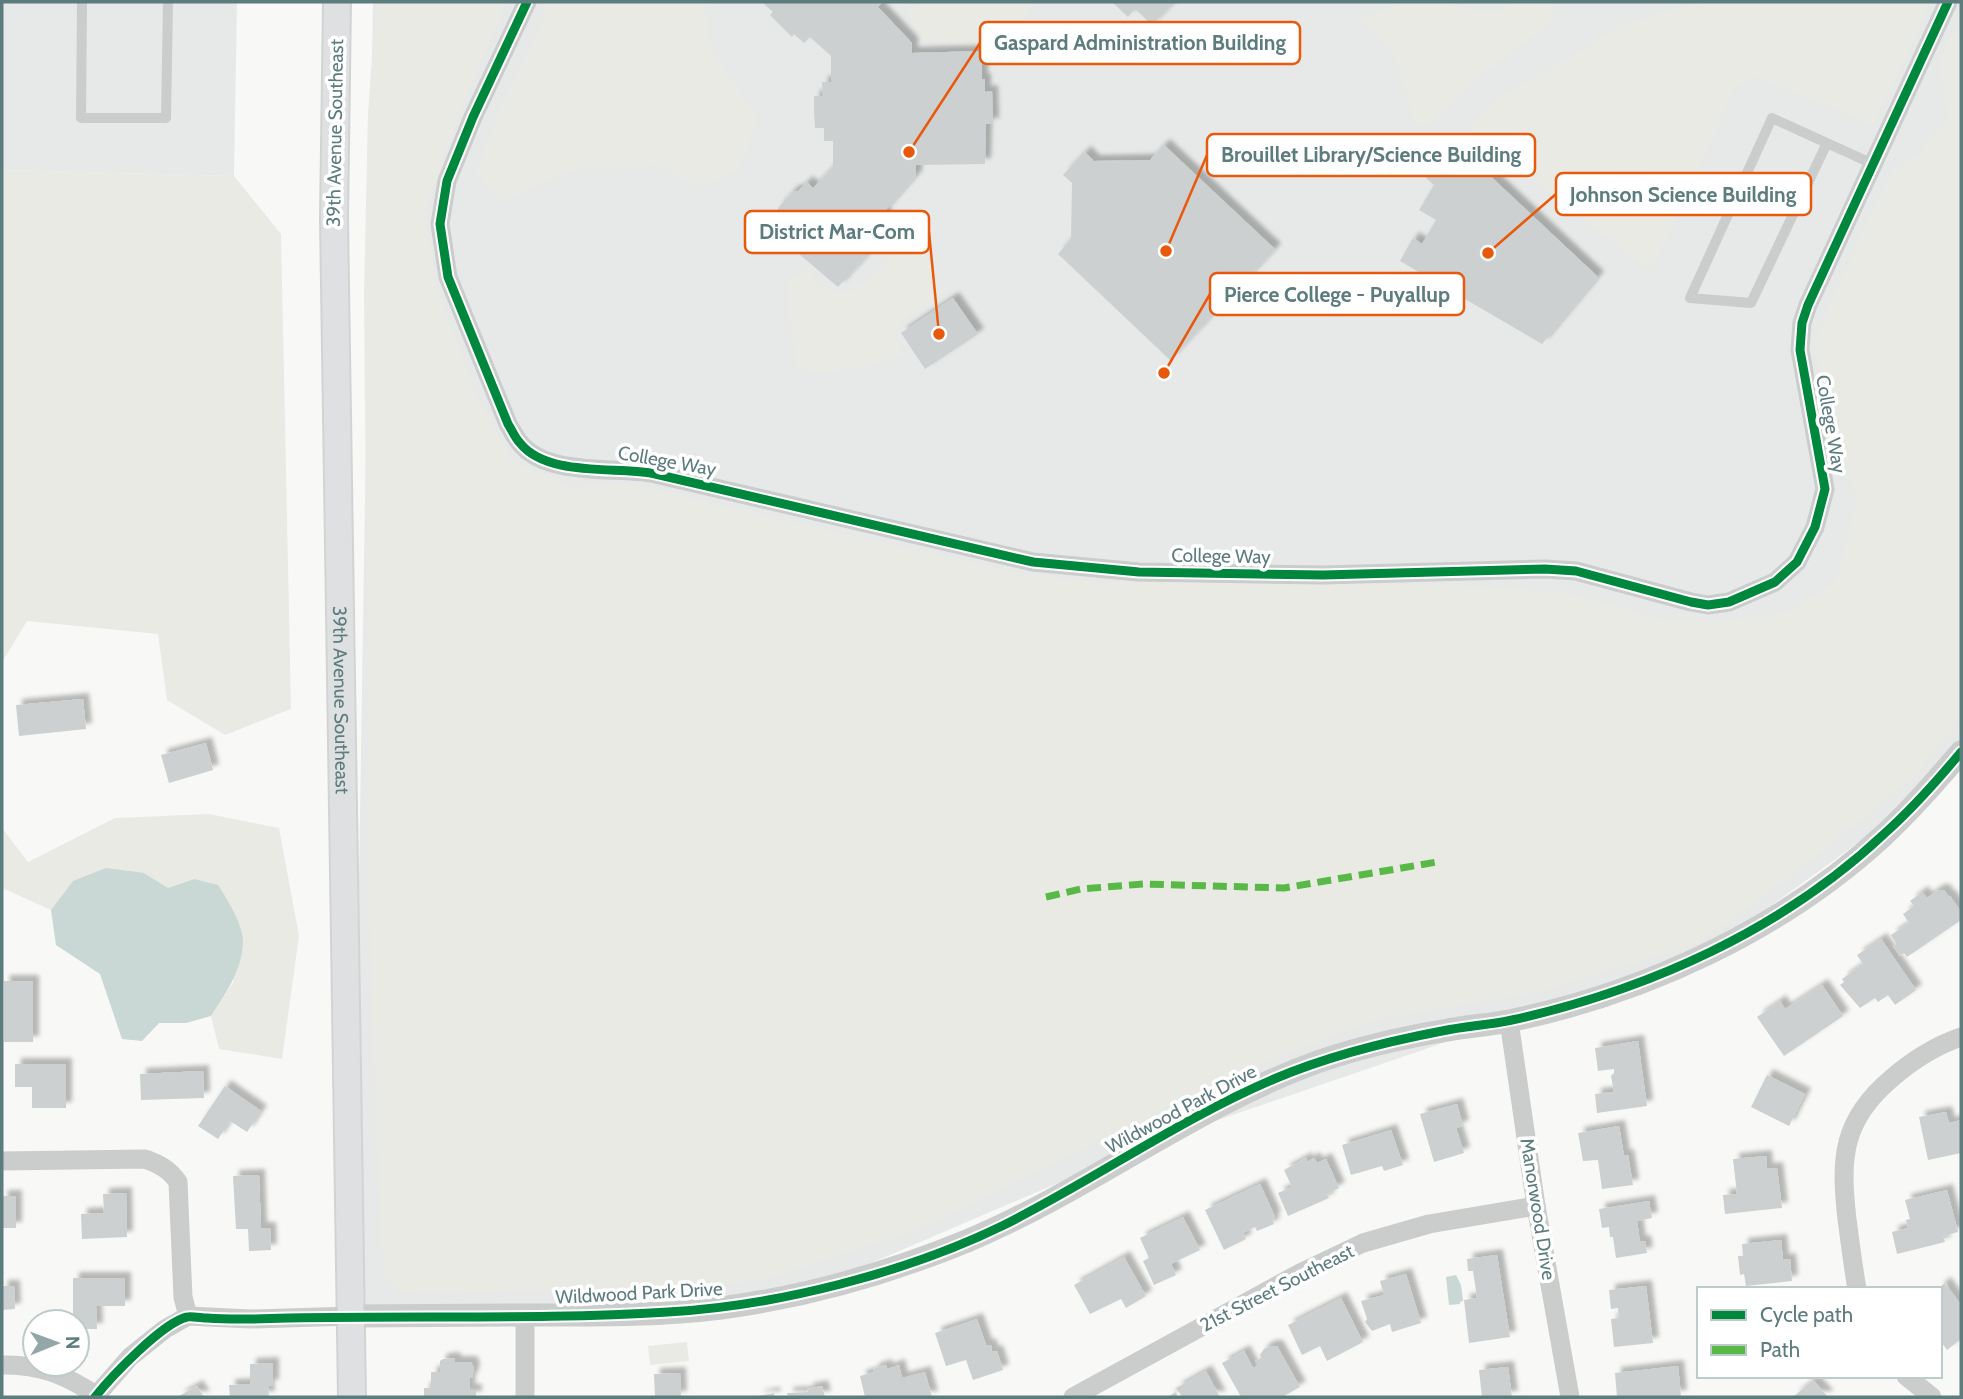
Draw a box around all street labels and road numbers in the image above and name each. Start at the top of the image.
street label: 39th Avenue Southeast [322,38,348,227]
street label: College Way [1811,373,1851,475]
street label: College Way [616,441,718,481]
street label: College Way [1171,544,1271,568]
street label: 39th Avenue Southeast [328,606,354,795]
street label: Wildwood Park Drive [1102,1059,1261,1158]
street label: Manorwood Drive [1515,1136,1561,1282]
street label: 21st Street Southeast [1196,1239,1358,1337]
street label: Wildwood Park Drive [555,1277,723,1309]

